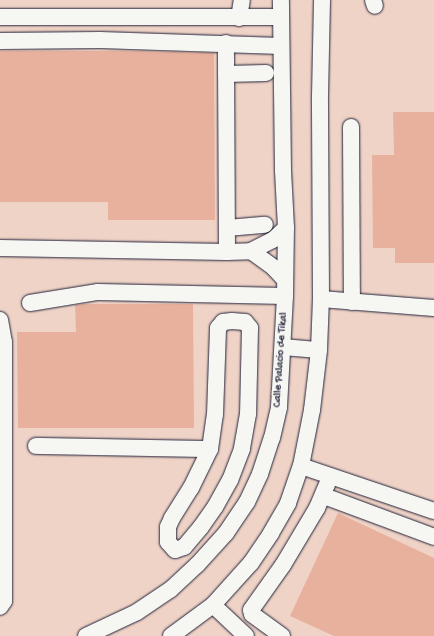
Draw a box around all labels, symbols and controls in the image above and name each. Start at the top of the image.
street label: Calle Palacio de Tikal [271,312,291,408]

